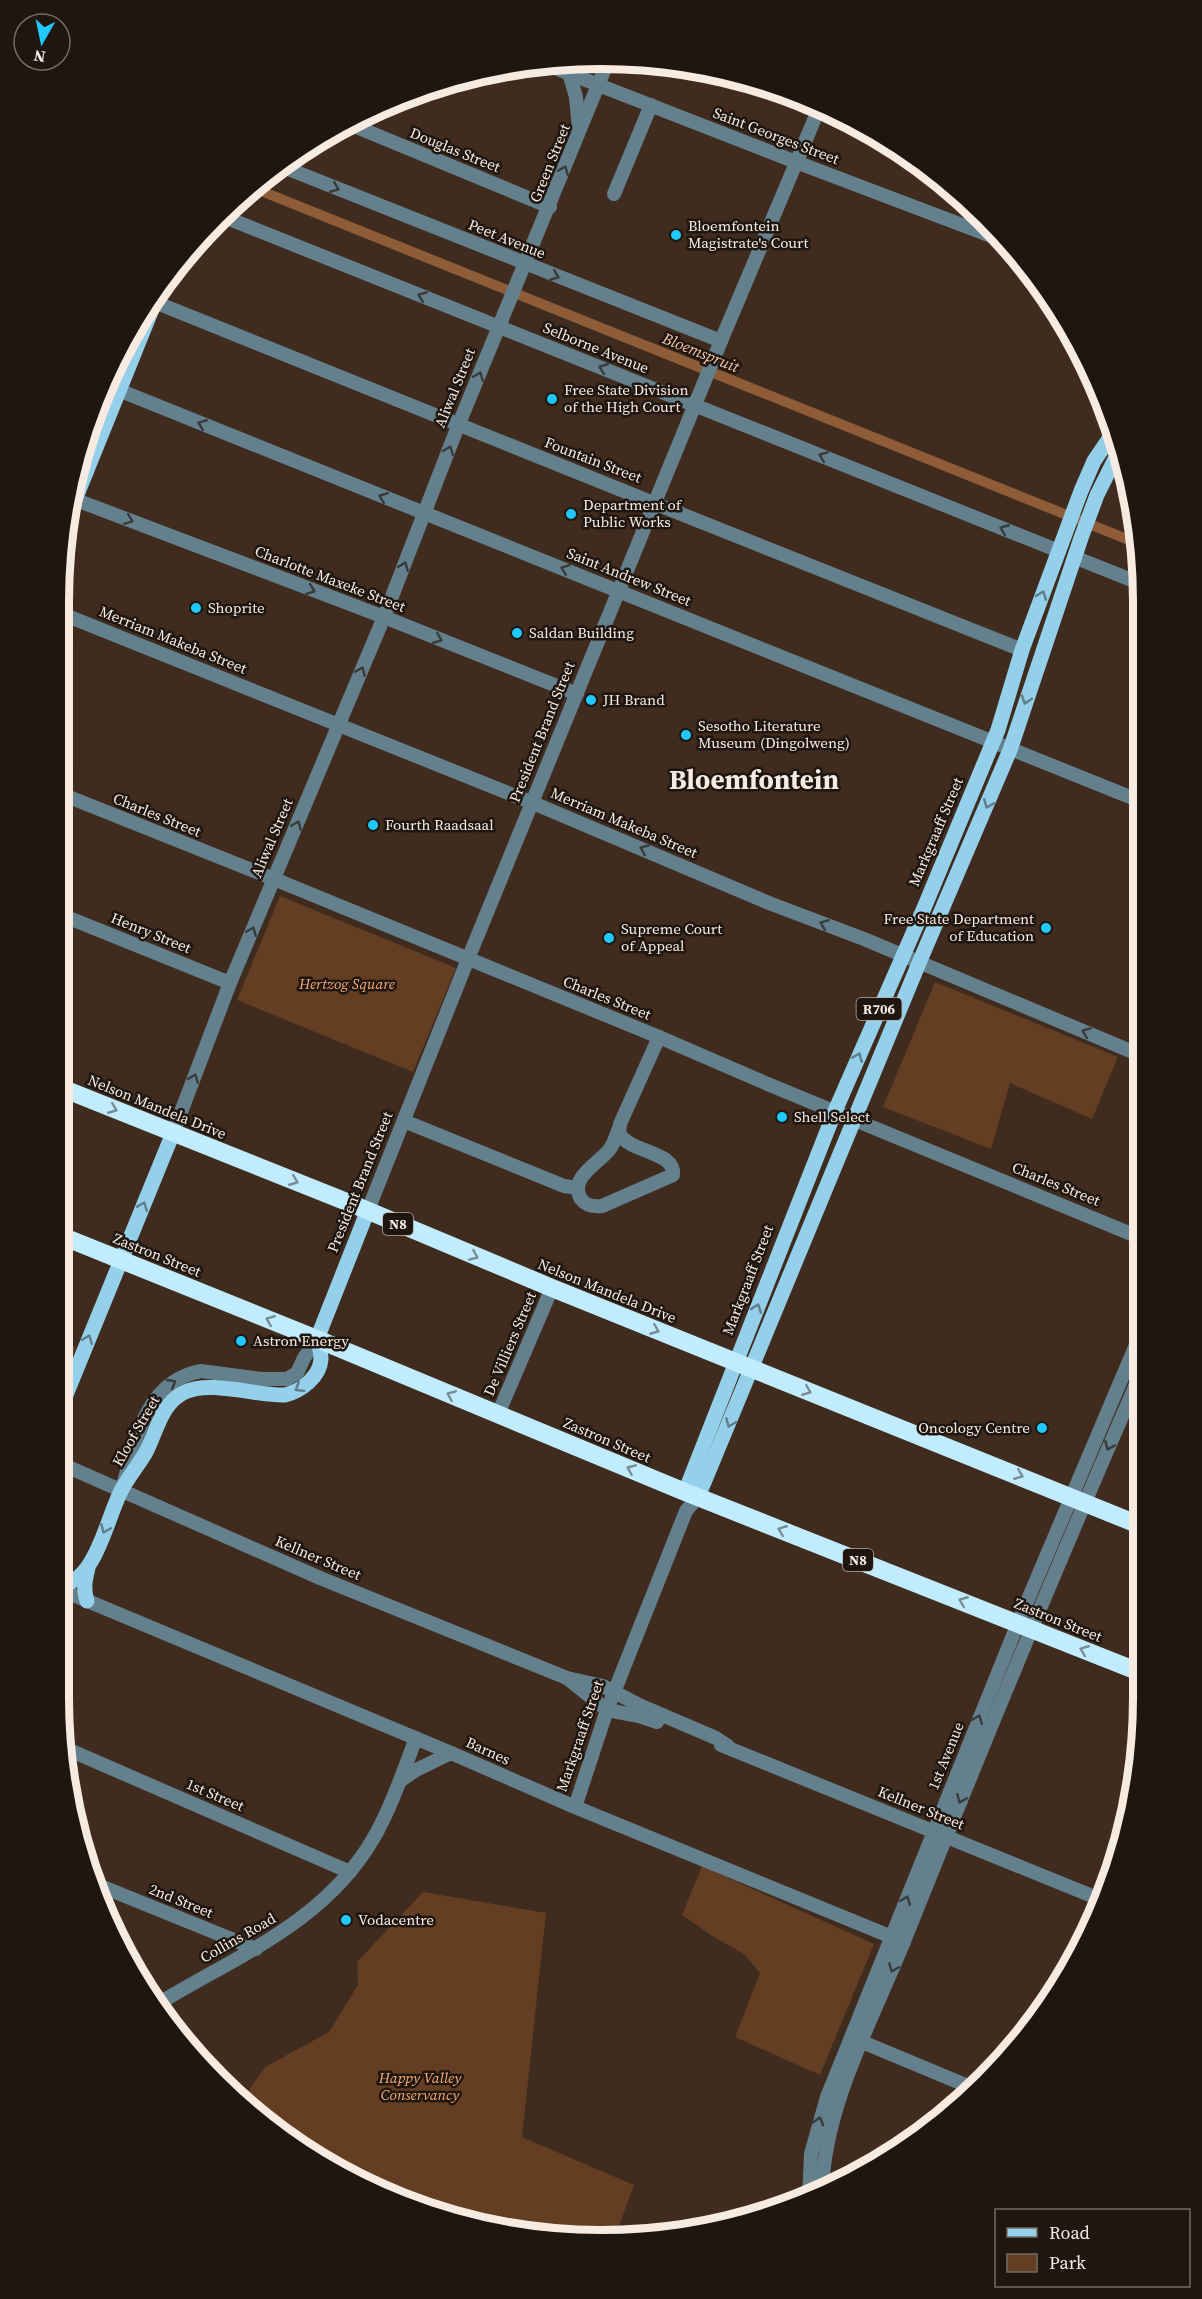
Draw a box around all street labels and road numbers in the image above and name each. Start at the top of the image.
street label: Saint Georges Street [710,102,842,169]
street label: Green Street [524,120,575,205]
street label: Douglas Street [407,122,504,177]
street label: Peet Avenue [465,214,549,264]
street label: Selborne Avenue [540,317,653,378]
street label: Aliwal Street [429,345,480,431]
street label: Fountain Street [542,431,645,488]
street label: Charlotte Maxeke Street [252,540,409,617]
street label: Saint Andrew Street [564,542,694,611]
street label: Merriam Makeba Street [96,600,250,679]
street label: President Brand Street [504,658,579,805]
street label: Markgraaff Street [903,774,968,890]
street label: Merriam Makeba Street [548,782,701,863]
street label: Charles Street [110,787,204,842]
street label: Aliwal Street [245,795,298,881]
street label: Henry Street [108,907,194,958]
street label: Charles Street [560,970,654,1025]
road number: R706 [856,998,902,1020]
street label: Nelson Mandela Drive [85,1069,230,1144]
street label: President Brand Street [322,1108,397,1255]
street label: Charles Street [1009,1156,1103,1211]
road number: N8 [383,1213,413,1235]
street label: Markgraaff Street [717,1222,778,1338]
street label: Zastron Street [110,1227,204,1282]
street label: Nelson Mandela Drive [535,1253,680,1328]
street label: De Villiers Street [478,1288,541,1399]
street label: Kloof Street [107,1391,164,1470]
street label: Zastron Street [560,1412,654,1467]
street label: Kellner Street [272,1530,365,1585]
road number: N8 [843,1549,873,1571]
street label: Zastron Street [1011,1592,1105,1647]
street label: Markgraaff Street [551,1677,608,1794]
street label: 1st Avenue [922,1718,969,1793]
street label: Barnes [463,1731,514,1770]
street label: 1st Street [183,1773,248,1816]
street label: Kellner Street [875,1781,968,1834]
street label: 2nd Street [146,1878,216,1923]
street label: Collins Road [196,1907,280,1968]

